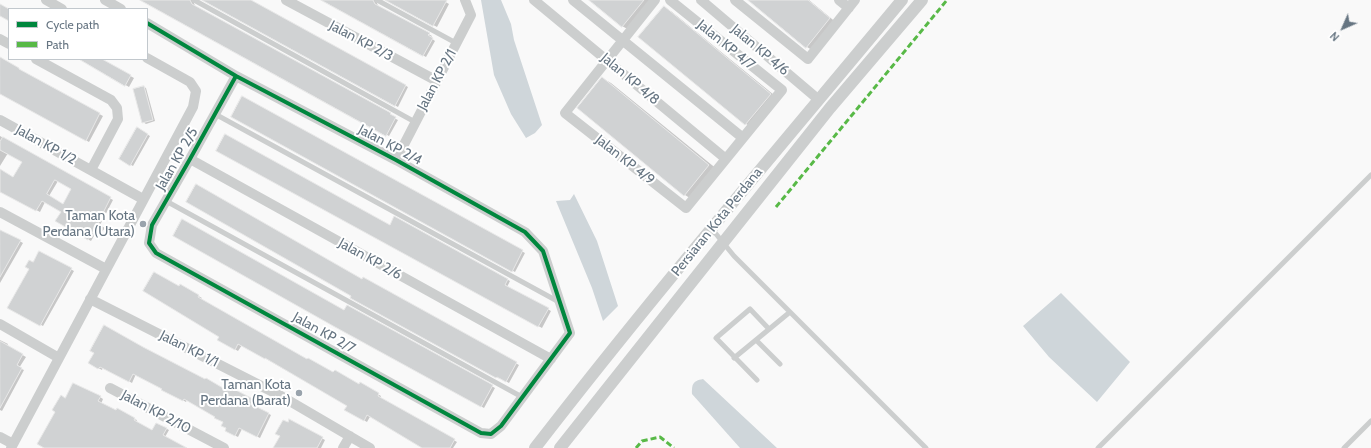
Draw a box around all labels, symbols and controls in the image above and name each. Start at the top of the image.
legend [8,8,148,60]
north arrow [1323,8,1363,48]
street label: Jalan KP 4/7 [694,16,758,74]
text: Cycle path [46,17,99,32]
street label: Jalan KP 2/3 [326,17,396,65]
street label: Jalan KP 4/6 [728,21,792,79]
text: N [1327,29,1342,44]
text: Path [46,37,69,52]
street label: Jalan KP 2/1 [414,47,460,113]
street label: Jalan KP 4/8 [597,50,663,108]
street label: Jalan KP 1/2 [13,121,79,169]
street label: Jalan KP 2/4 [355,121,425,169]
street label: Jalan KP 2/5 [152,125,202,193]
street label: Jalan KP 4/9 [592,132,658,188]
street label: Persiaran Kota Perdana [668,164,766,280]
place label: Taman Kota Perdana (Utara) [43,208,135,240]
marker: Taman Kota Perdana (Utara) [138,219,148,229]
street label: Jalan KP 2/6 [335,235,405,283]
street label: Jalan KP 2/7 [290,309,358,357]
street label: Jalan KP 1/1 [157,327,221,371]
place label: Taman Kota Perdana (Barat) [200,377,291,410]
street label: Jalan KP 2/10 [118,387,194,437]
marker: Taman Kota Perdana (Barat) [294,388,304,398]

